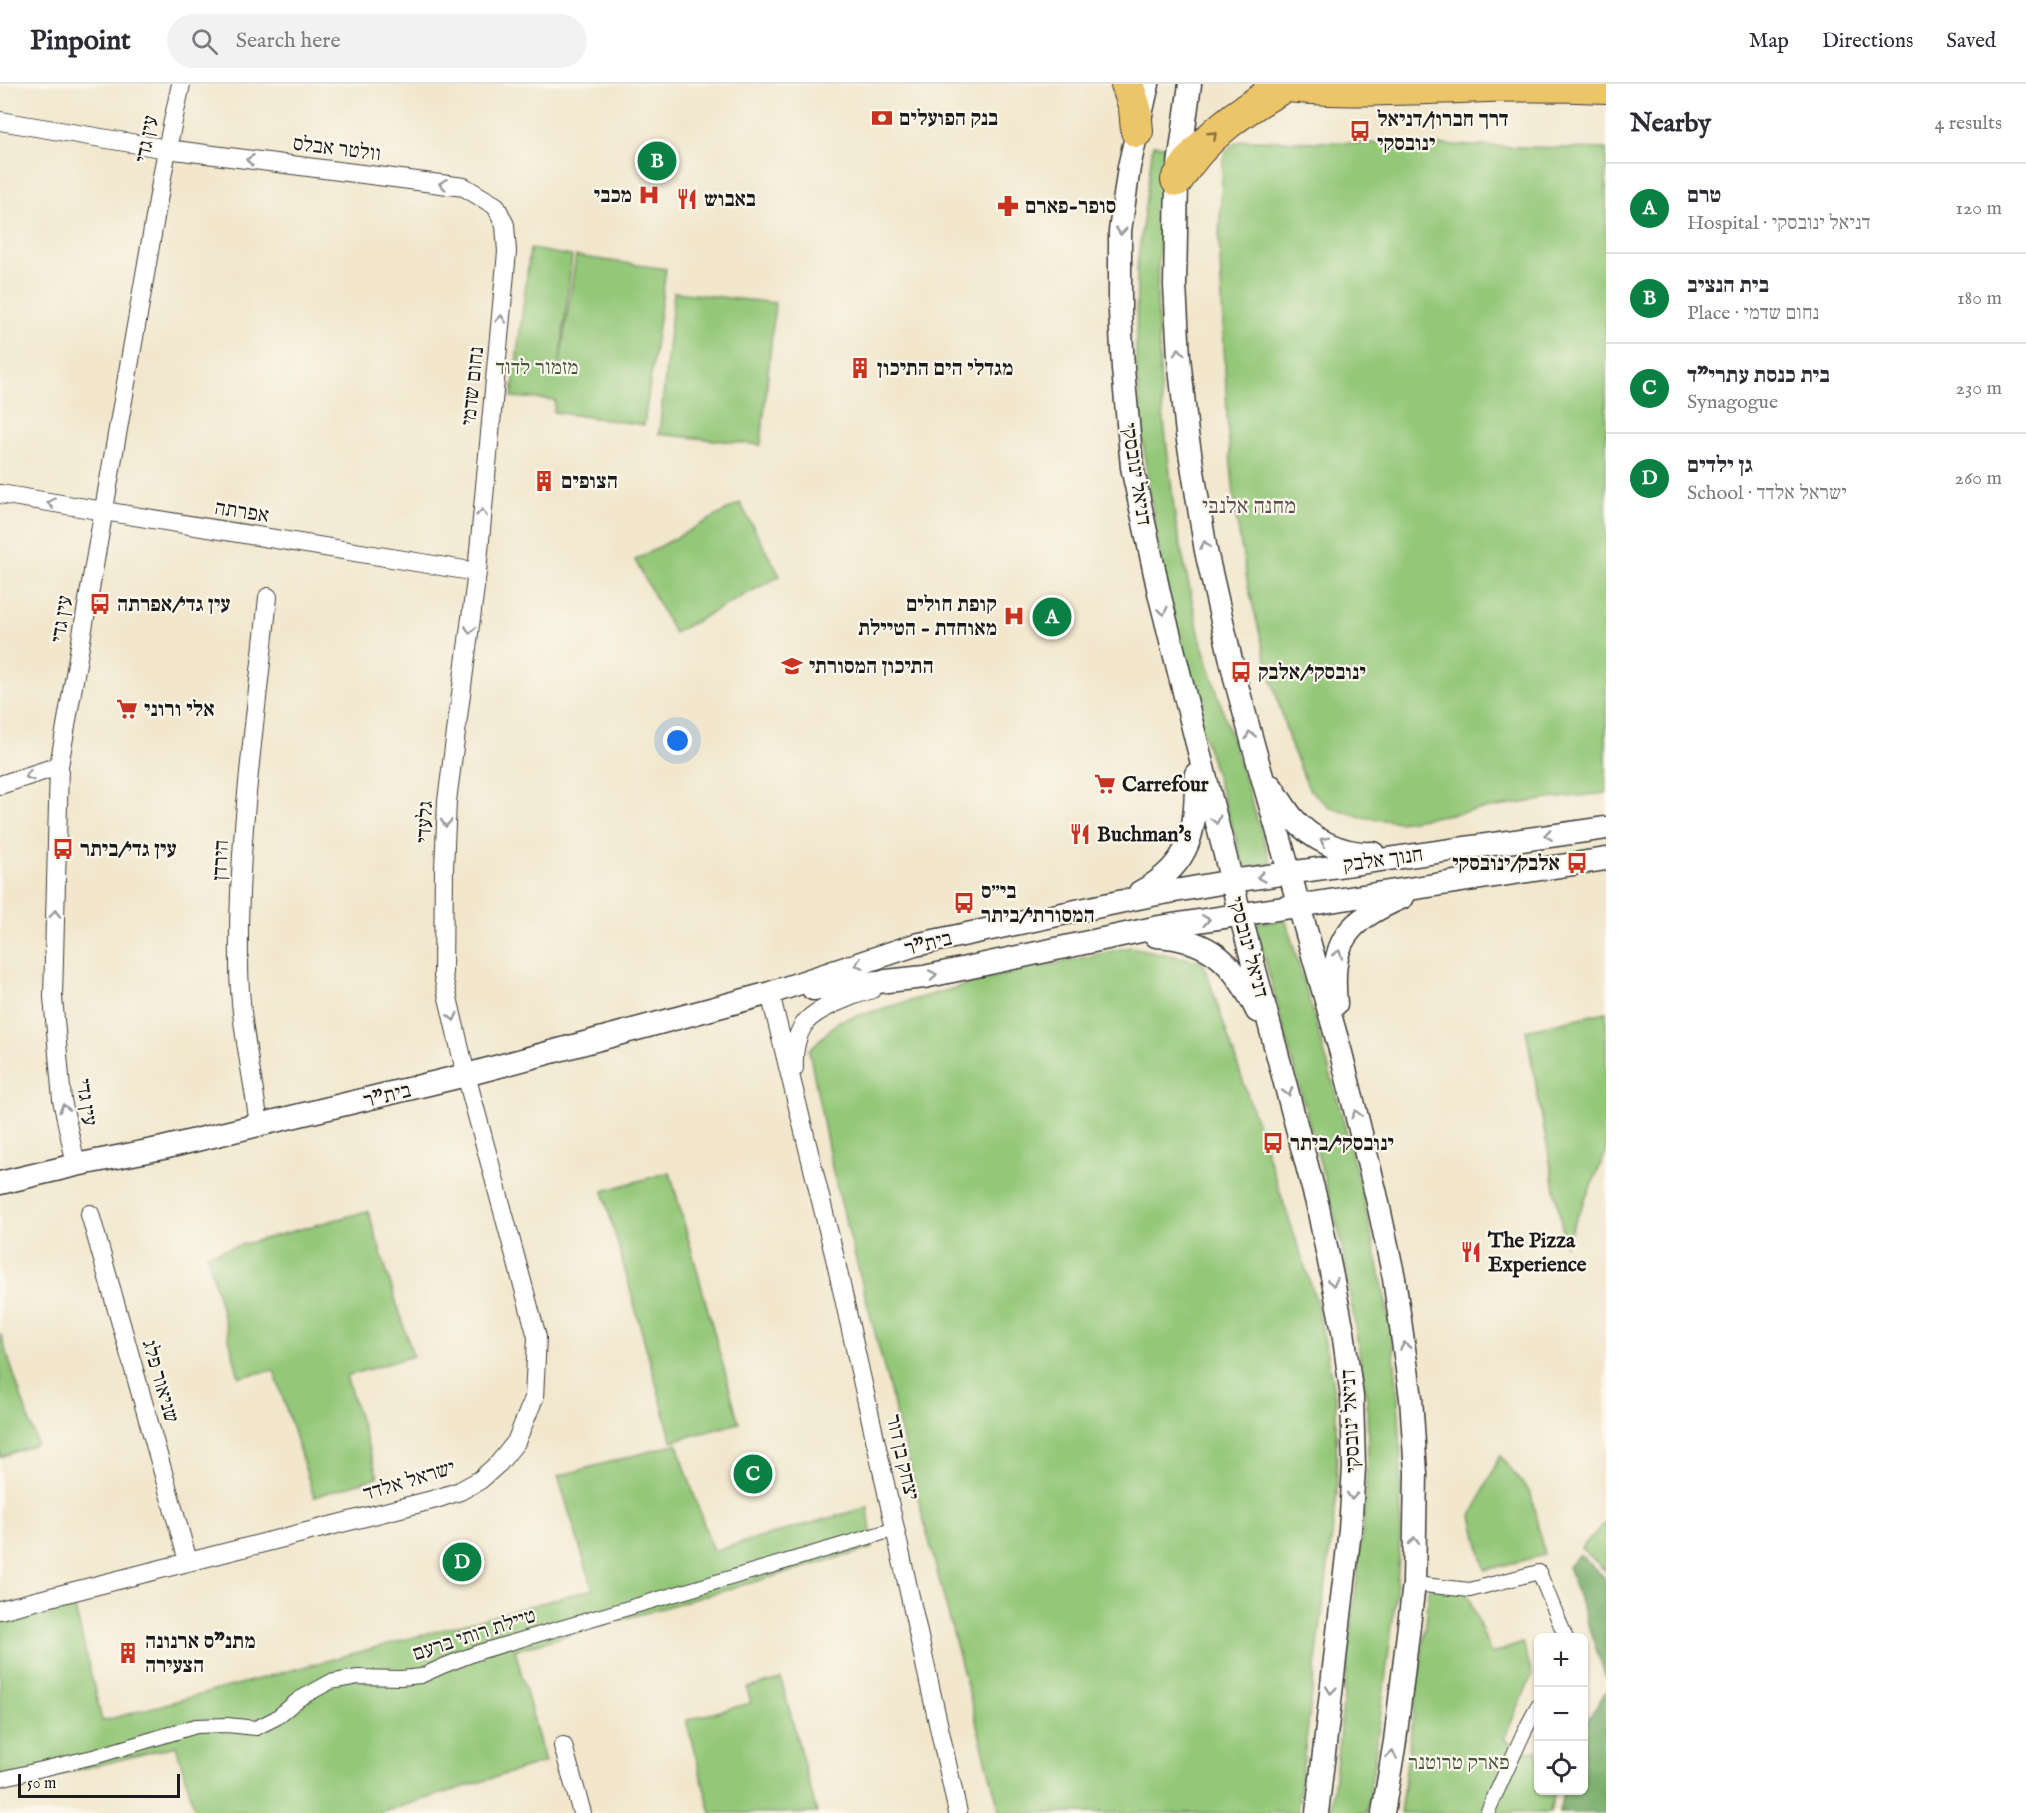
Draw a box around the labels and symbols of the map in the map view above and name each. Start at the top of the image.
bank icon: בנק הפועלים [870,106,894,130]
place label: בנק הפועלים [899,106,998,133]
place label: דרך חברון/דניאל ינובסקי [1377,107,1509,158]
street label: עין גדי [130,113,165,165]
bus stop icon: דרך חברון/דניאל ינובסקי [1348,119,1372,143]
street label: וולטר אבלס [291,131,382,168]
one-way arrow [1207,131,1217,142]
pin: B [638,138,676,184]
one-way arrow [245,154,254,166]
one-way arrow [439,179,448,191]
place label: מכבי [594,183,632,210]
hospital icon: מכבי [637,183,661,207]
restaurant icon: באבוש [675,187,699,211]
place label: באבוש [704,187,756,214]
pharmacy icon: סופר-פארם [996,194,1020,218]
place label: סופר-פארם [1025,194,1116,221]
one-way arrow [1115,226,1128,235]
one-way arrow [494,315,507,324]
street label: נחום שדמי [456,345,491,427]
one-way arrow [1173,348,1186,357]
park label: מזמור לדוד [495,355,579,382]
building icon: מגדלי הים התיכון [848,356,872,380]
place label: מגדלי הים התיכון [877,356,1013,383]
street label: דניאל ינובסקי [1114,421,1157,528]
building icon: הצופים [532,469,556,493]
place label: הצופים [561,469,618,496]
district label: מחנה אלנבי [1202,493,1296,521]
street label: אפרתה [213,495,271,530]
one-way arrow [46,497,56,510]
one-way arrow [475,509,488,518]
one-way arrow [1199,541,1212,551]
bus stop icon: עין גדי/אפרתה [88,592,112,616]
place label: עין גדי/אפרתה [117,592,231,619]
place label: קופת חולים מאוחדת - הטיילת [858,592,997,643]
street label: עין גדי [45,594,80,645]
pin: A [1032,594,1072,640]
hospital icon: קופת חולים מאוחדת - הטיילת [1002,604,1026,628]
one-way arrow [1156,606,1169,616]
one-way arrow [464,625,476,634]
school or university icon: התיכון המסורתי [780,654,804,678]
place label: התיכון המסורתי [809,654,934,681]
bus stop icon: ינובסקי/אלבק [1229,660,1253,684]
place label: ינובסקי/אלבק [1258,660,1366,687]
supermarket icon: אלי ורוני [115,697,139,721]
place label: אלי ורוני [144,697,215,724]
your location [663,726,692,755]
one-way arrow [1245,730,1258,740]
one-way arrow [24,768,35,781]
supermarket icon: Carrefour [1093,772,1117,796]
place label: Carrefour [1122,772,1209,799]
street label: גלעדי [411,800,440,844]
one-way arrow [1209,815,1222,825]
one-way arrow [440,819,453,828]
restaurant icon: Buchman's [1068,822,1092,846]
place label: Buchman's [1097,822,1191,849]
one-way arrow [1543,829,1553,841]
bus stop icon: עין גדי/ביתר [51,837,75,861]
place label: עין גדי/ביתר [80,837,177,864]
one-way arrow [1320,837,1330,848]
street label: הירדן [207,839,236,881]
street label: חנוך אלבק [1341,841,1425,879]
place label: אלבק/ינובסקי [1452,851,1560,878]
bus stop icon: אלבק/ינובסקי [1565,851,1589,875]
one-way arrow [1256,870,1265,882]
place label: בי״ס המסורתי/ביתר [981,879,1095,930]
bus stop icon: בי״ס המסורתי/ביתר [952,891,976,915]
street label: דניאל ינובסקי [1221,894,1274,1001]
one-way arrow [48,909,61,918]
one-way arrow [1201,914,1211,926]
street label: בית"ר [902,926,955,963]
one-way arrow [1331,949,1344,960]
one-way arrow [854,956,865,969]
one-way arrow [927,969,937,982]
one-way arrow [445,1012,458,1022]
street label: עין גדי [68,1077,103,1128]
street label: בית"ר [361,1078,414,1115]
one-way arrow [1281,1087,1294,1097]
one-way arrow [58,1103,71,1113]
one-way arrow [1351,1110,1364,1120]
bus stop icon: ינובסקי/ביתר [1261,1131,1285,1155]
place label: ינובסקי/ביתר [1290,1131,1394,1158]
place label: The Pizza Experience [1487,1228,1587,1279]
restaurant icon: The Pizza Experience [1459,1240,1483,1264]
one-way arrow [1326,1277,1339,1287]
street label: שניאור פלג [135,1337,184,1426]
one-way arrow [1399,1342,1411,1351]
street label: דניאל ינובסקי [1335,1368,1368,1473]
street label: יצחק בן דור [879,1412,925,1503]
pin: C [734,1452,772,1496]
street label: ישראל אלדד [360,1455,459,1508]
one-way arrow [1346,1492,1359,1501]
one-way arrow [1408,1536,1420,1545]
pin: D [442,1540,482,1584]
street label: טיילת רותי ברעם [409,1603,540,1668]
place label: מתנ"ס ארנונה הצעירה [145,1629,256,1680]
building icon: מתנ"ס ארנונה הצעירה [116,1641,140,1665]
one-way arrow [1326,1686,1338,1695]
park label: פארק טרוטנר [1408,1750,1510,1777]
one-way arrow [1386,1751,1398,1760]
scale bar [18,1771,180,1798]

